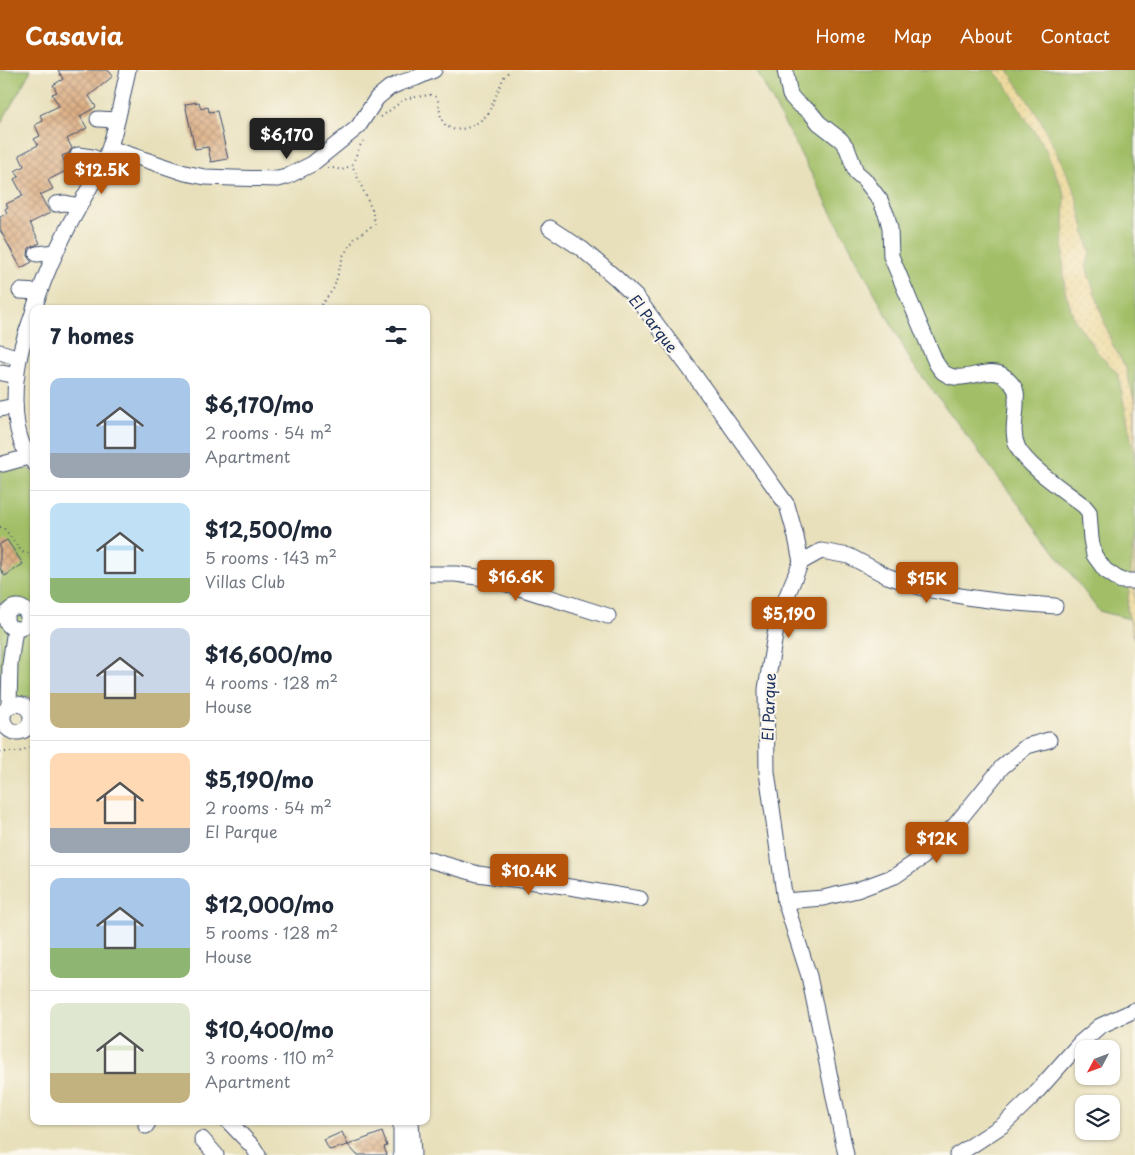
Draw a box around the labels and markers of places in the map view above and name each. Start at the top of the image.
pin: $6,170 [246,118,328,160]
pin: $12.5K [61,152,143,195]
pin: $16.6K [475,560,557,602]
pin: $15K [897,562,957,604]
pin: $5,190 [748,596,830,639]
pin: $12K [907,822,967,864]
pin: $10.4K [488,854,570,896]

